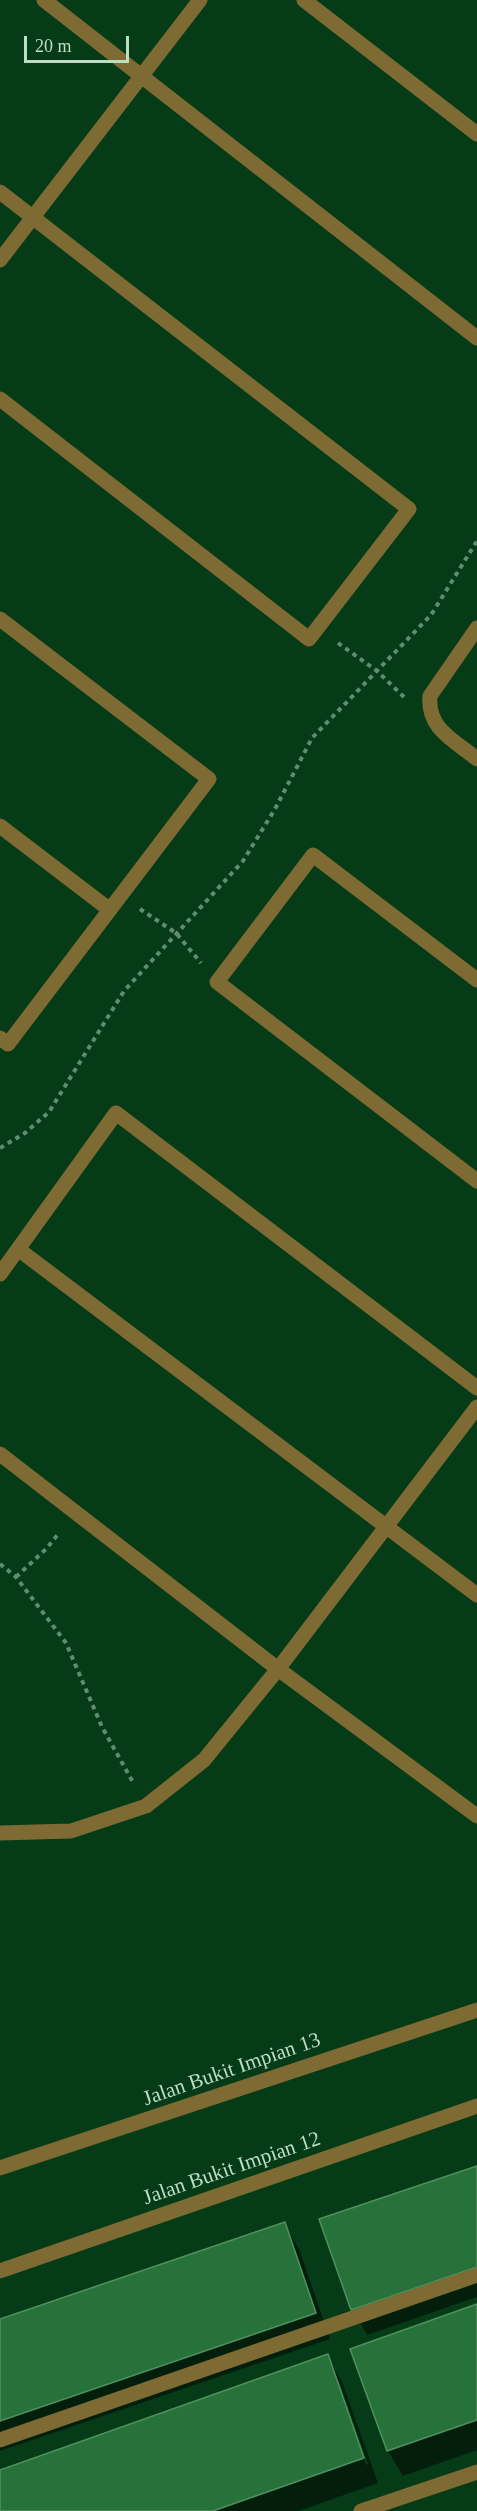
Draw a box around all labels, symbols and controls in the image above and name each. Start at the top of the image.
scale bar [27,24,132,62]
text: 20 m [35,36,72,56]
street label: Jalan Bukit Impian 13 [140,2028,324,2112]
street label: Jalan Bukit Impian 12 [140,2127,324,2211]

